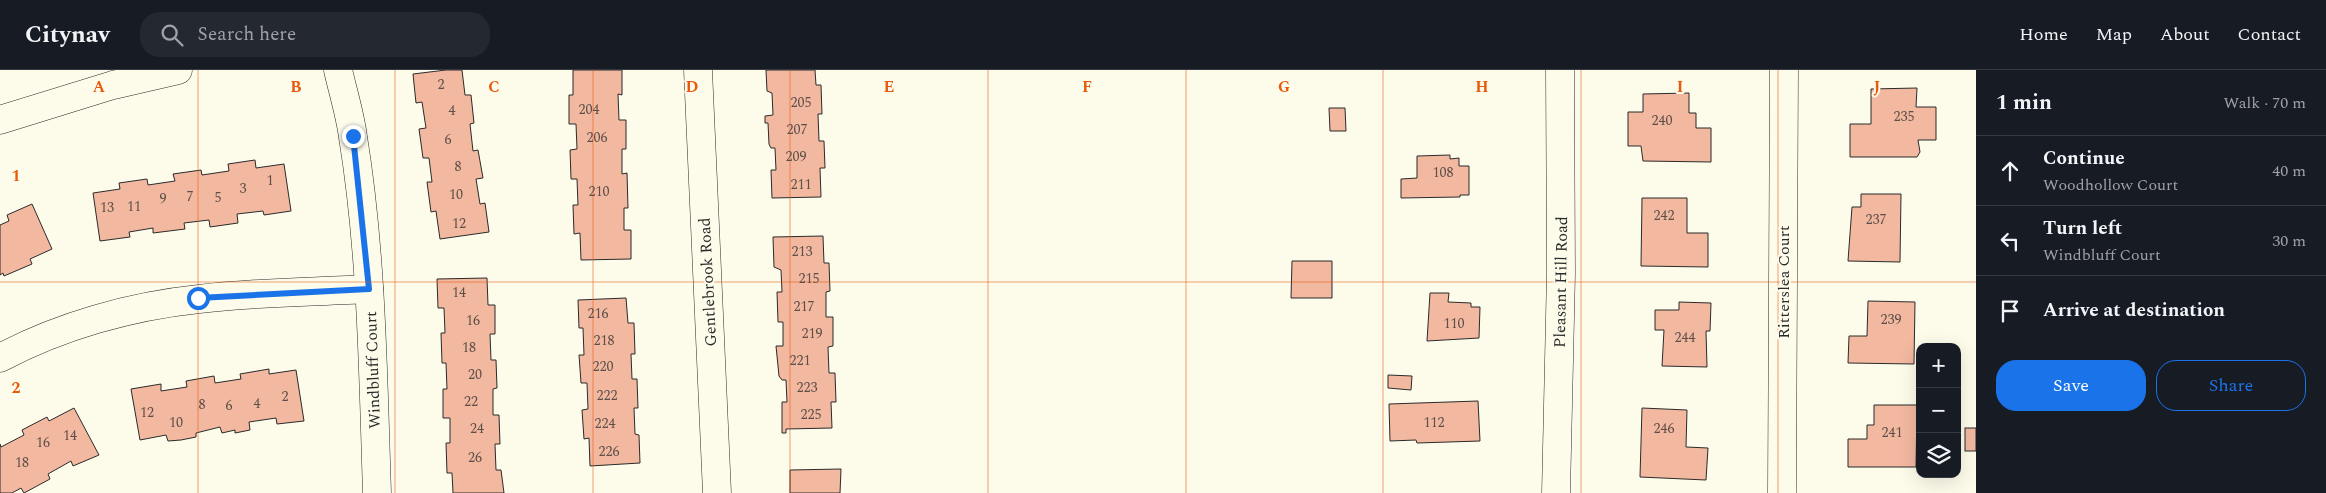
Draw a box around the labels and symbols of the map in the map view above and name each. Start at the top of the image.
house number: 2 [438,74,445,95]
text: A [93,75,106,99]
text: B [290,75,302,99]
text: C [488,75,500,99]
text: D [686,75,699,99]
text: E [884,75,894,99]
text: F [1082,75,1092,99]
text: G [1278,75,1290,99]
text: H [1475,75,1489,99]
text: I [1677,75,1683,99]
text: J [1874,75,1881,99]
house number: 205 [791,92,812,113]
house number: 204 [579,99,600,120]
house number: 4 [449,100,456,121]
house number: 235 [1894,106,1915,127]
house number: 240 [1652,110,1673,131]
house number: 207 [787,119,808,140]
route end [342,125,365,148]
house number: 206 [587,127,608,148]
house number: 6 [445,129,452,150]
house number: 209 [786,146,807,167]
house number: 8 [455,156,462,177]
house number: 108 [1433,162,1454,183]
text: 1 [12,164,20,188]
house number: 1 [267,170,274,191]
house number: 211 [791,174,812,195]
house number: 3 [240,178,247,199]
house number: 210 [589,181,610,202]
house number: 10 [449,184,463,205]
house number: 7 [187,186,194,207]
house number: 5 [215,187,222,208]
house number: 9 [160,188,167,209]
house number: 11 [127,196,141,217]
house number: 13 [100,197,114,218]
house number: 242 [1654,205,1675,226]
house number: 237 [1866,209,1887,230]
house number: 12 [452,213,466,234]
street label: Pleasant Hill Road [1548,216,1574,348]
street label: Gentlebrook Road [693,217,723,347]
street label: Ritterslea Court [1772,225,1796,339]
house number: 213 [792,241,813,262]
house number: 215 [799,268,820,289]
house number: 14 [452,282,466,303]
route start [187,287,210,310]
house number: 217 [794,296,815,317]
house number: 216 [588,303,609,324]
house number: 239 [1881,309,1902,330]
street label: Windbluff Court [359,310,387,429]
house number: 16 [466,310,480,331]
house number: 110 [1444,313,1465,334]
house number: 219 [802,323,823,344]
house number: 244 [1675,327,1696,348]
house number: 218 [594,330,615,351]
house number: 18 [462,337,476,358]
house number: 221 [790,350,811,371]
house number: 220 [593,356,614,377]
house number: 20 [468,364,482,385]
text: 2 [12,376,21,400]
house number: 223 [797,377,818,398]
house number: 222 [597,385,618,406]
house number: 2 [282,386,289,407]
house number: 22 [464,391,478,412]
house number: 4 [254,393,261,414]
house number: 8 [199,394,206,415]
house number: 6 [226,395,233,416]
house number: 12 [140,402,154,423]
house number: 225 [801,404,822,425]
house number: 10 [169,412,183,433]
house number: 112 [1424,412,1445,433]
house number: 224 [595,413,616,434]
house number: 24 [470,418,484,439]
house number: 246 [1654,418,1675,439]
house number: 241 [1882,422,1903,443]
house number: 14 [63,425,77,446]
house number: 16 [36,432,50,453]
house number: 226 [599,441,620,462]
house number: 26 [468,447,482,468]
house number: 18 [15,452,29,473]

